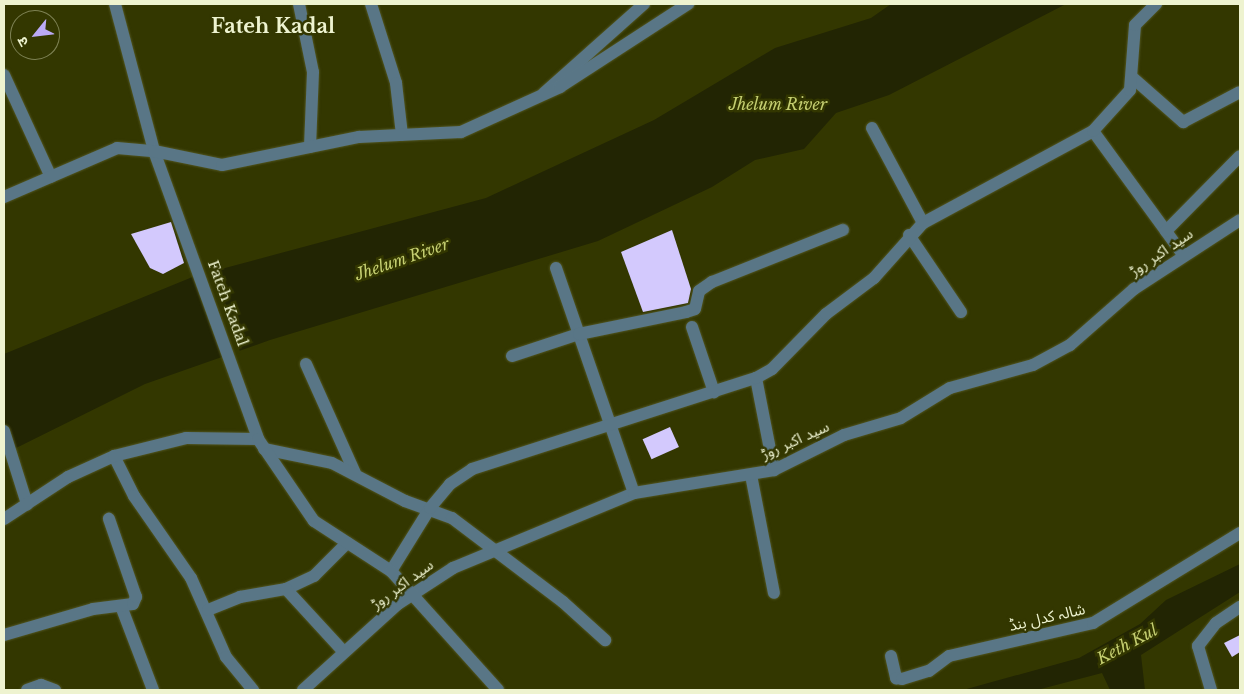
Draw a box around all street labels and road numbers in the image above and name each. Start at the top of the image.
street label: سید اکبر روڑ [1126,224,1196,280]
street label: Fateh Kadal [204,258,252,348]
street label: سید اکبر روڑ [758,417,832,463]
street label: سید اکبر روڑ [367,555,437,613]
street label: شالہ کدل بنڈ [1007,600,1087,634]

